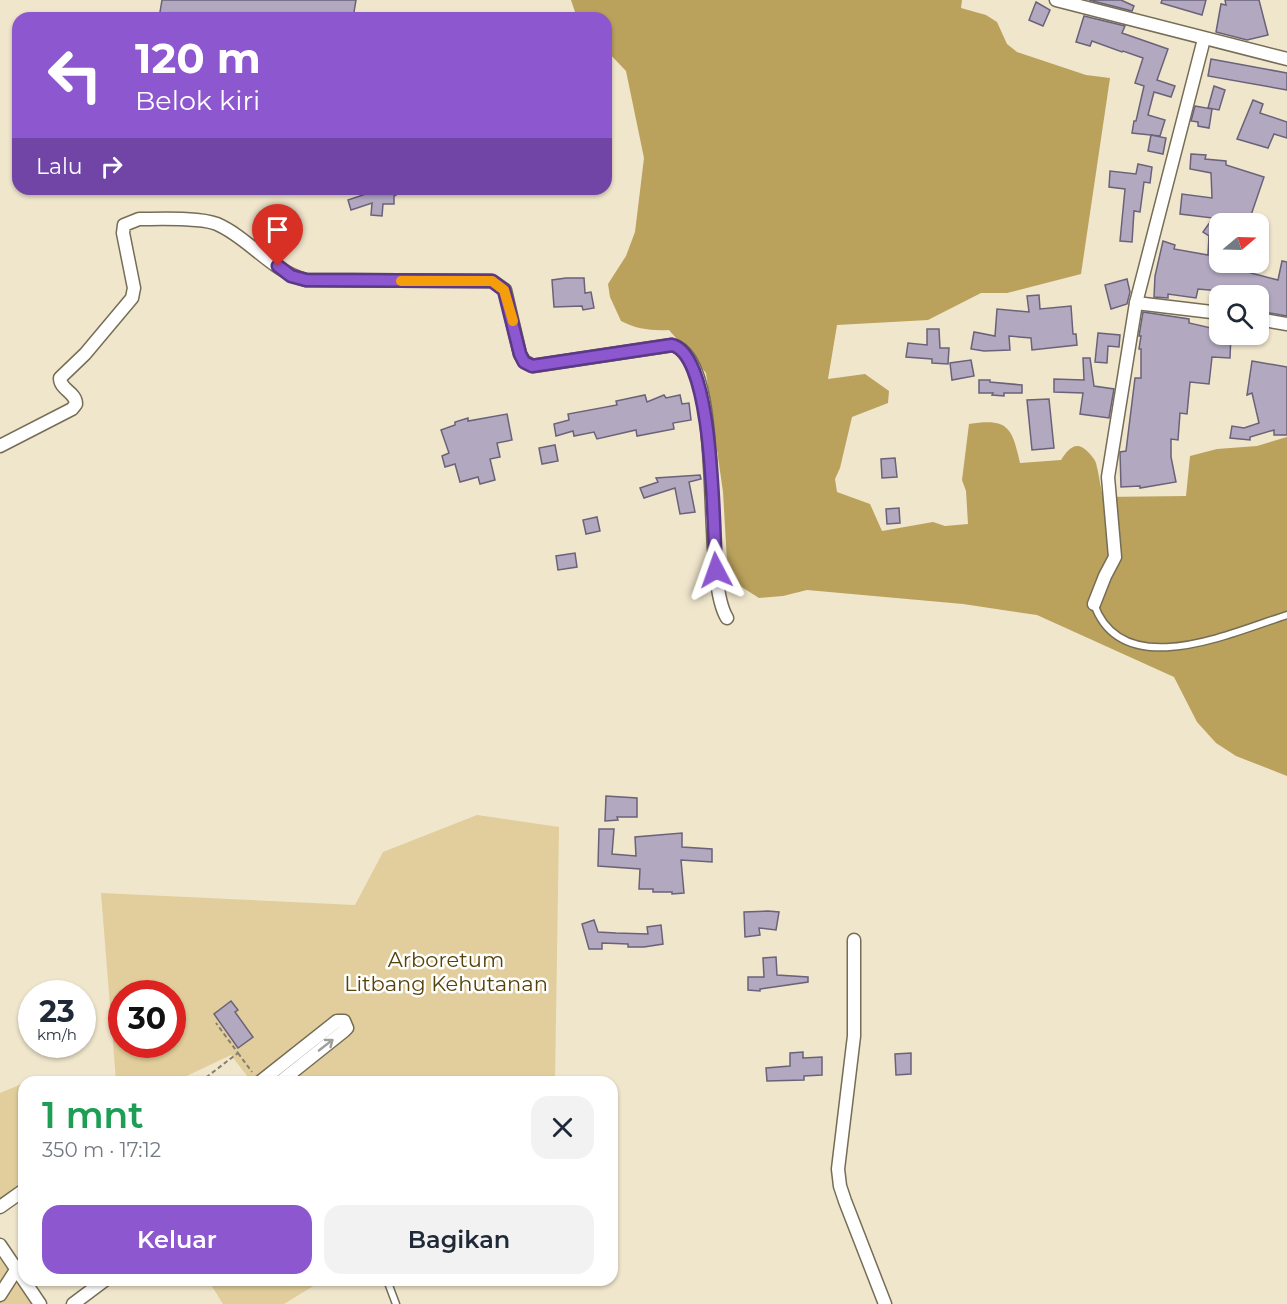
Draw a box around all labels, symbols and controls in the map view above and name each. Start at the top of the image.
text: 120 m [135,32,261,84]
icon: left [36,36,114,114]
text: Belok kiri [135,84,260,117]
icon: right [95,150,128,183]
text: Lalu [36,153,83,180]
pin [252,204,303,266]
icon: arrive [261,213,294,246]
north arrow [1209,213,1269,273]
map controls [1209,213,1269,345]
button: search [1209,285,1269,345]
position arrow [684,538,748,602]
park label: Arboretum Litbang Kehutanan [344,947,548,996]
speed limit sign: 30 [108,980,186,1058]
text: 23 [39,993,75,1030]
text: km/h [37,1025,77,1044]
one-way arrow [317,1039,333,1052]
text: 1 mnt [42,1093,143,1137]
button: close [531,1096,594,1159]
text: 350 m · 17:12 [42,1138,161,1162]
button: Keluar [42,1205,312,1274]
button: Bagikan [324,1205,594,1274]

